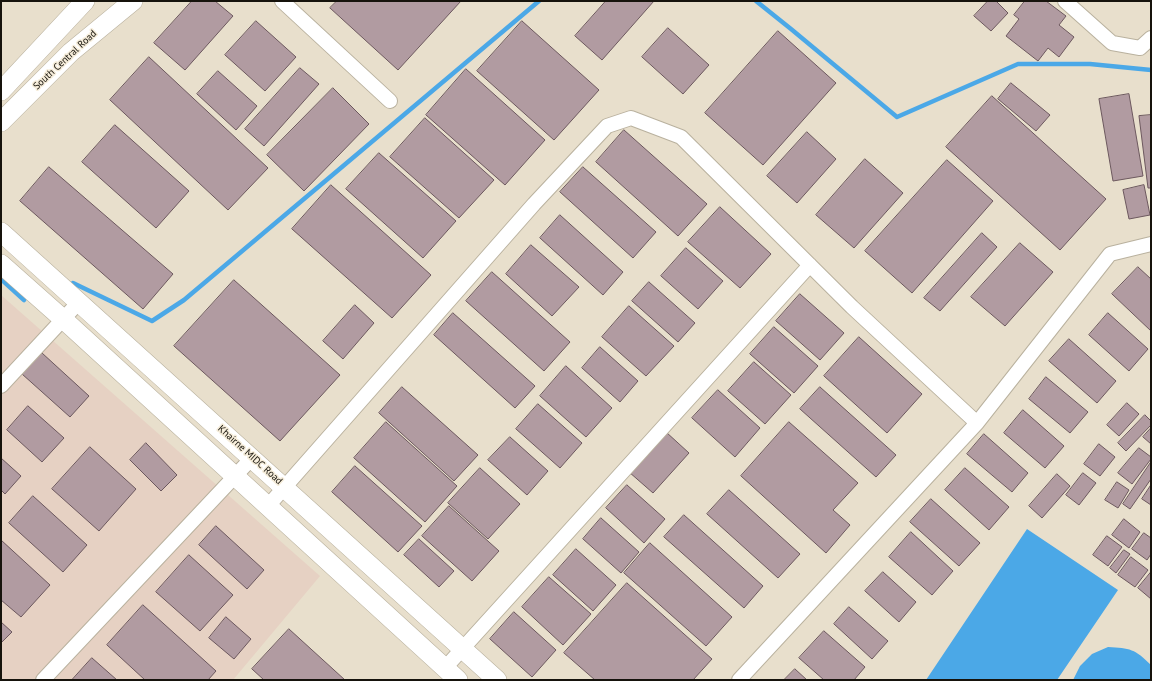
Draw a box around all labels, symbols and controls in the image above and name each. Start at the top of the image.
street label: South Central Road [31,28,99,92]
street label: Khairne MIDC Road [215,423,285,487]

